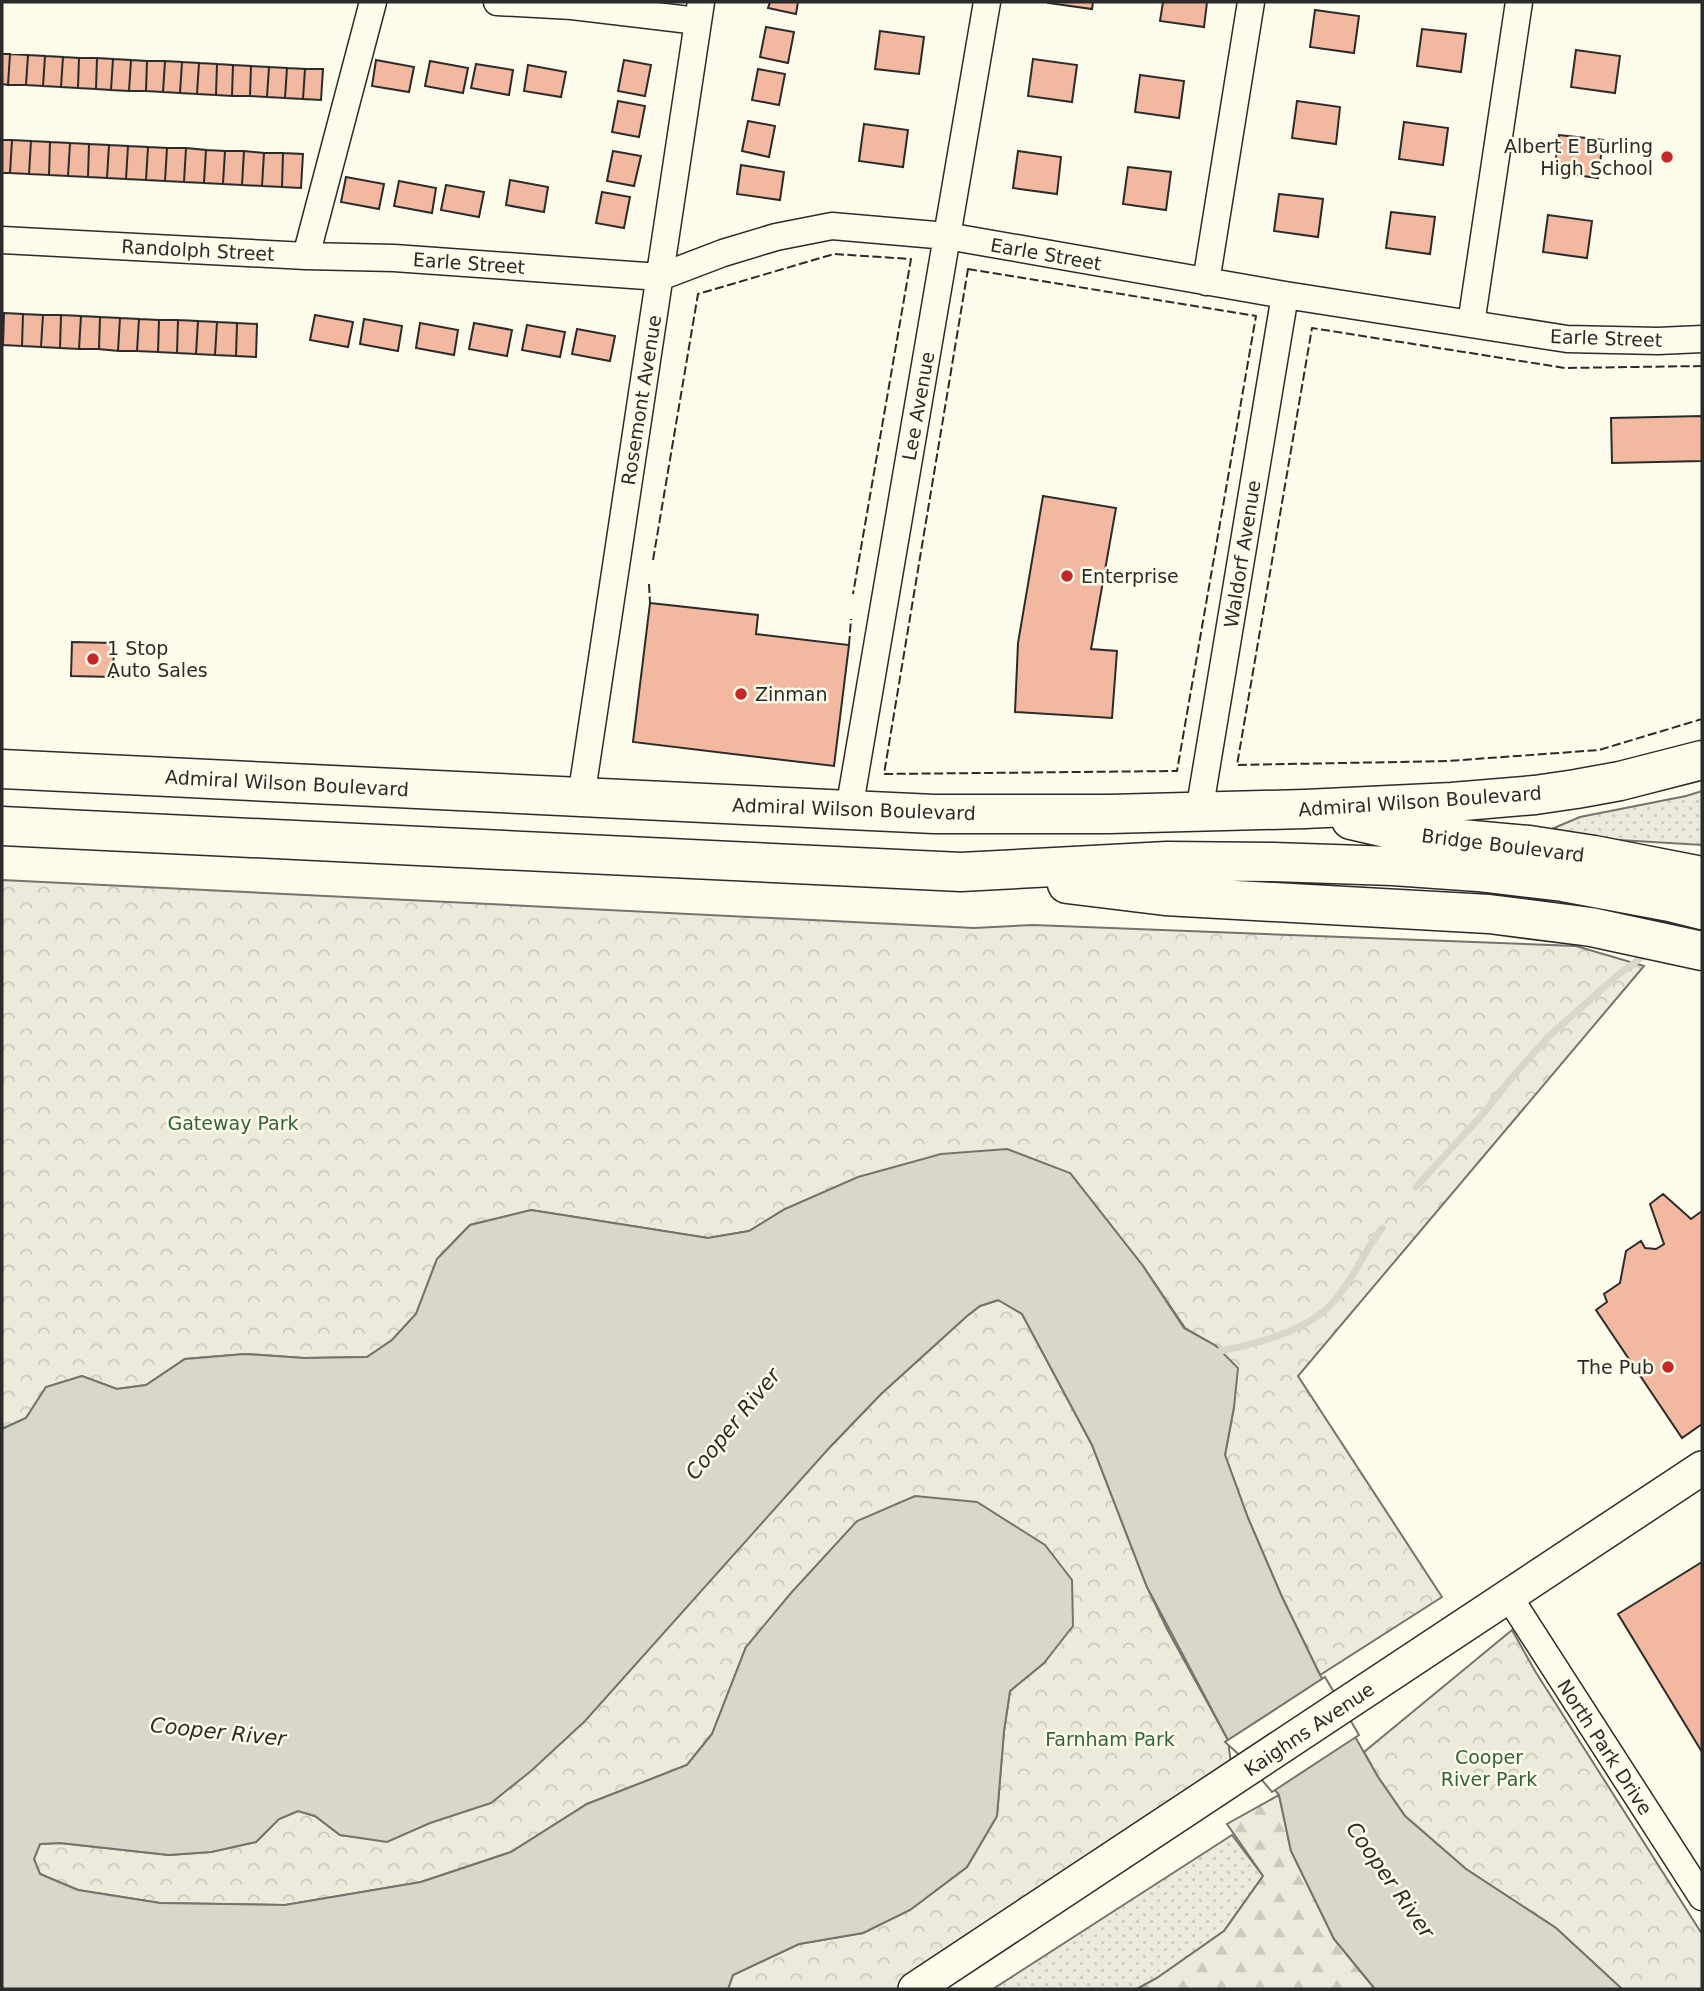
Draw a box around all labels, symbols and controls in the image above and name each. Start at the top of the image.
place label: Albert E Burling High School [1504,135,1653,179]
marker: Albert E Burling High School [1659,149,1675,165]
street label: Earle Street [989,233,1103,275]
street label: Randolph Street [121,235,275,265]
street label: Earle Street [412,248,526,278]
street label: Rosemont Avenue [617,313,665,487]
street label: Earle Street [1550,325,1662,351]
street label: Lee Avenue [898,350,938,462]
street label: Waldorf Avenue [1219,479,1265,629]
place label: Enterprise [1081,565,1179,587]
marker: Enterprise [1059,568,1075,584]
place label: 1 Stop Auto Sales [107,637,208,681]
marker: 1 Stop Auto Sales [85,651,101,667]
place label: Zinman [755,683,828,705]
marker: Zinman [733,686,749,702]
street label: Admiral Wilson Boulevard [165,766,409,800]
street label: Admiral Wilson Boulevard [1298,782,1542,820]
street label: Admiral Wilson Boulevard [732,794,976,824]
street label: Bridge Boulevard [1420,824,1586,866]
park label: Gateway Park [167,1112,299,1134]
place label: The Pub [1576,1356,1654,1378]
marker: The Pub [1660,1359,1676,1375]
water label: Cooper River [681,1362,786,1485]
street label: North Park Drive [1553,1675,1657,1819]
street label: Kaighns Avenue [1240,1677,1378,1781]
water label: Cooper River [149,1713,288,1751]
park label: Farnham Park [1045,1728,1175,1750]
park label: Cooper River Park [1441,1746,1537,1790]
water label: Cooper River [1341,1817,1440,1944]

